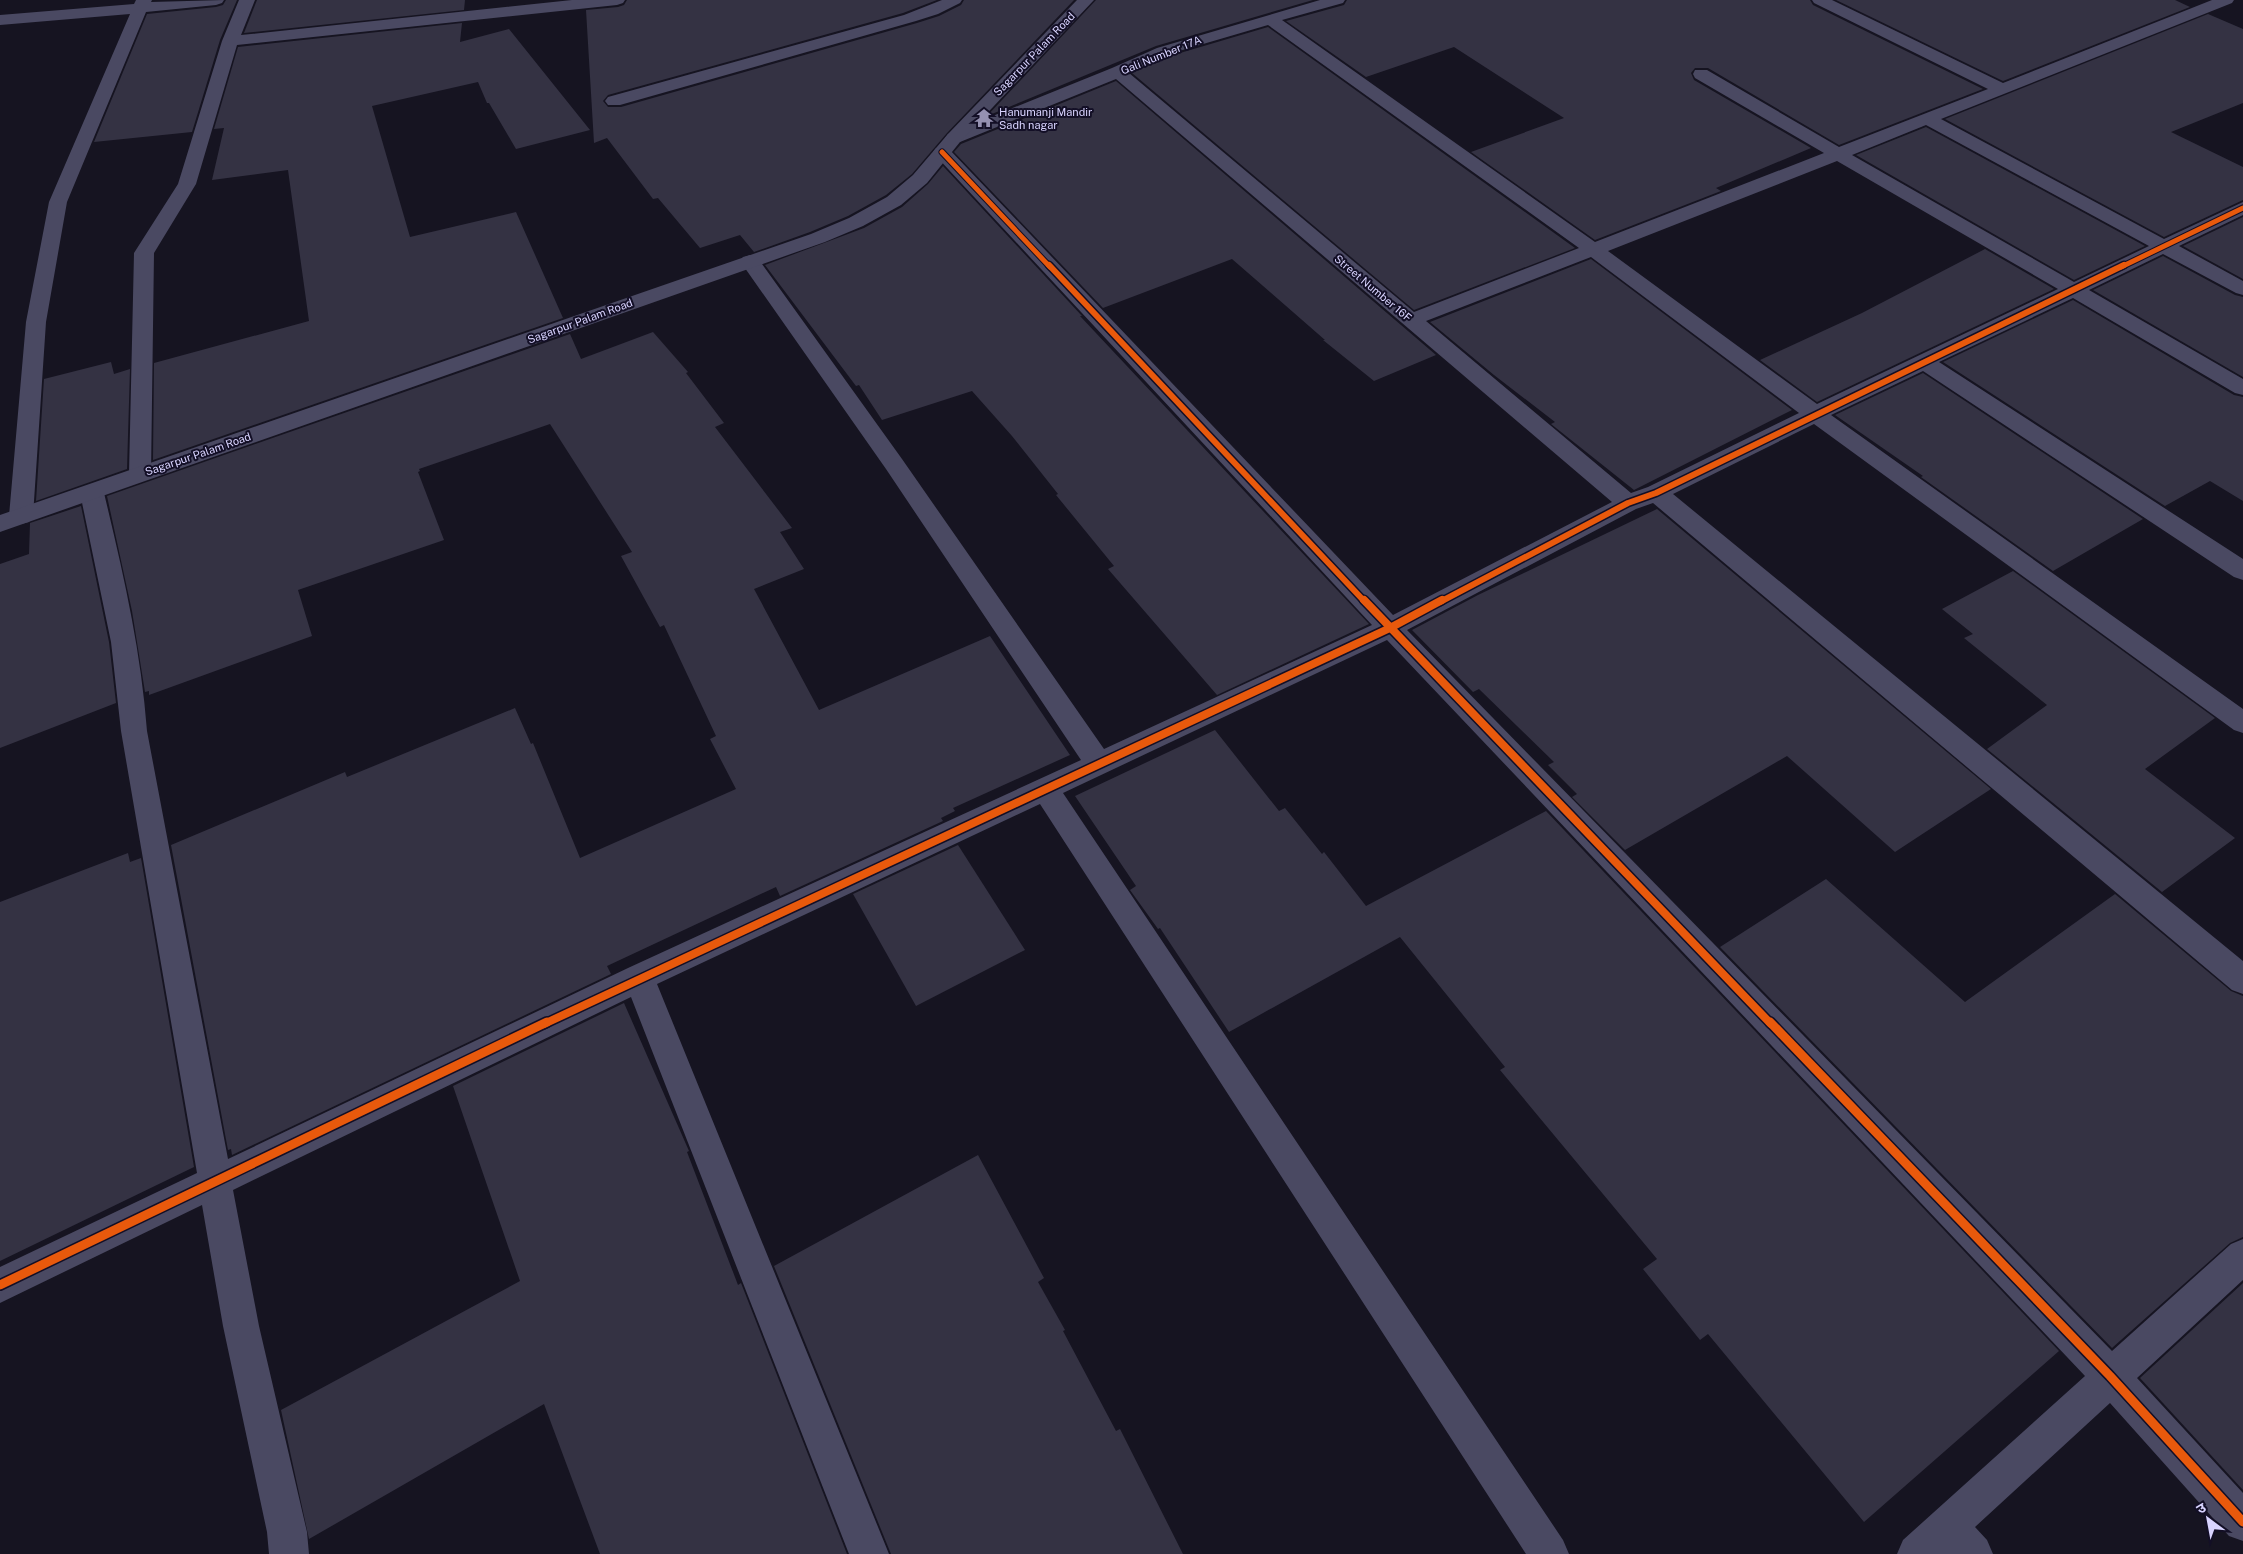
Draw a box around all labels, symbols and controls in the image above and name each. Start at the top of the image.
street label: Sagarpur Palam Road [991,10,1077,98]
street label: Gali Number 17A [1119,33,1203,77]
place label: Hanumanji Mandir Sadh nagar [999,106,1092,131]
temple icon: Hanumanji Mandir Sadh nagar [973,107,995,129]
street label: Street Number 16F [1332,252,1414,324]
street label: Sagarpur Palam Road [526,296,634,346]
street label: Sagarpur Palam Road [144,430,252,478]
north arrow [2183,1494,2233,1544]
text: उ [2193,1499,2210,1517]

